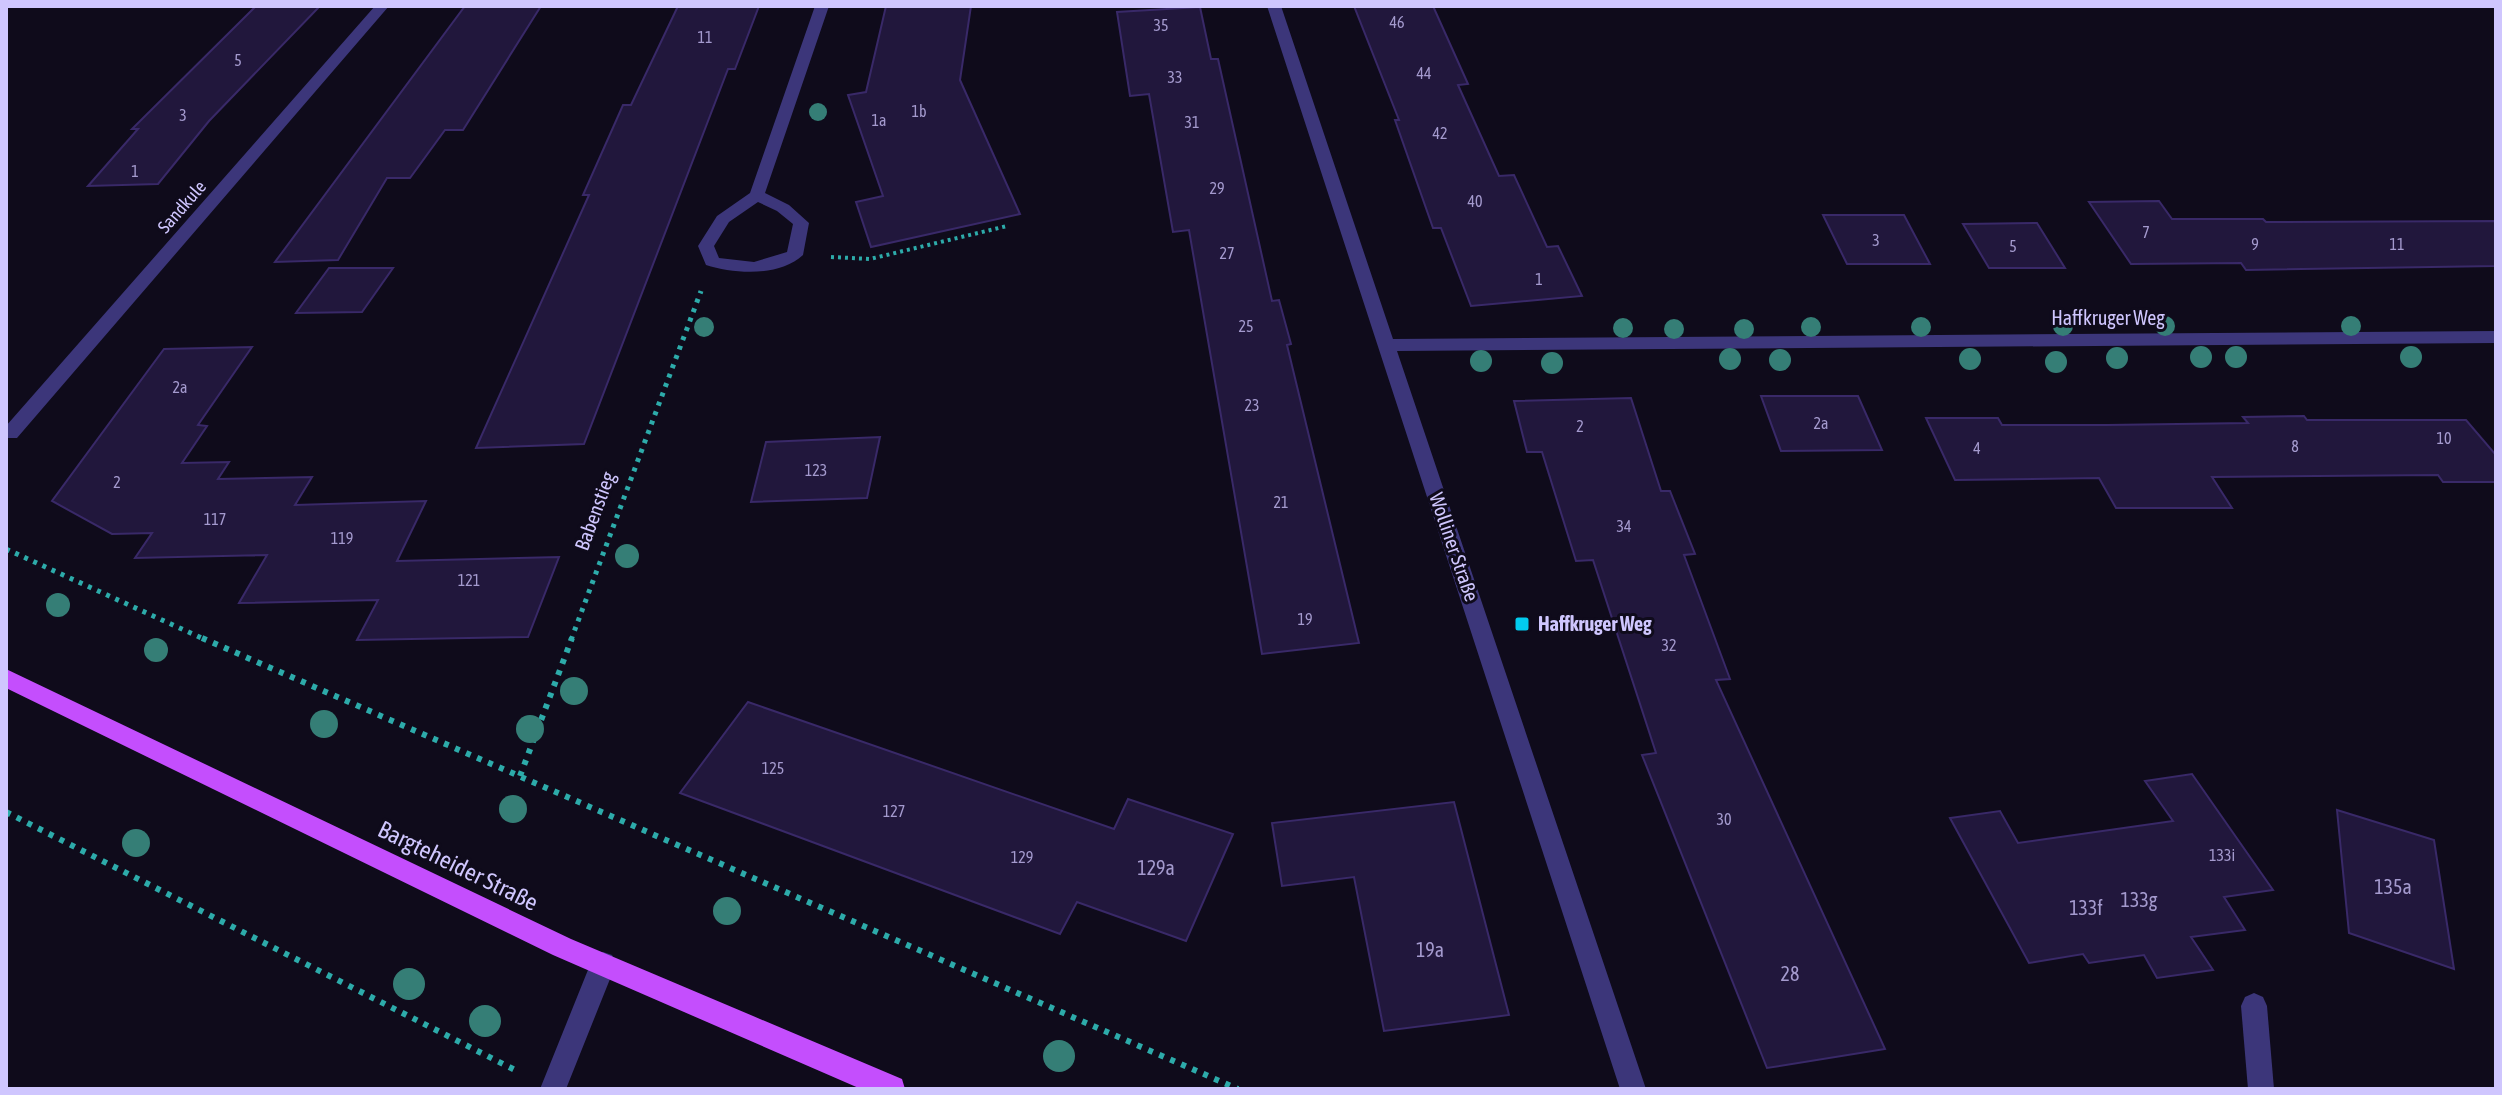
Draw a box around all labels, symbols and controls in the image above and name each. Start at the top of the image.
house number: 46 [1389,13,1405,31]
house number: 35 [1153,16,1169,34]
house number: 11 [697,28,713,46]
house number: 5 [234,51,242,69]
house number: 44 [1416,64,1432,82]
house number: 33 [1167,68,1183,86]
house number: 1b [911,102,927,120]
house number: 3 [179,106,187,124]
house number: 1a [872,111,886,129]
house number: 31 [1184,113,1200,131]
house number: 42 [1432,124,1448,142]
house number: 1 [131,162,139,180]
street label: Sandkule [153,176,210,237]
house number: 29 [1209,179,1225,197]
house number: 40 [1467,192,1483,210]
house number: 7 [2142,223,2150,241]
house number: 3 [1872,231,1880,249]
house number: 9 [2251,235,2259,253]
house number: 11 [2389,235,2405,253]
house number: 5 [2009,237,2017,255]
house number: 27 [1219,244,1235,262]
house number: 1 [1535,270,1543,288]
street label: Haffkruger Weg [2051,306,2165,329]
house number: 25 [1238,317,1254,335]
house number: 2a [173,378,187,396]
house number: 23 [1244,396,1260,414]
house number: 2a [1814,414,1828,432]
house number: 2 [1576,417,1584,435]
house number: 10 [2436,429,2452,447]
house number: 8 [2291,437,2299,455]
house number: 4 [1973,439,1981,457]
house number: 123 [805,461,827,479]
street label: Babenstieg [570,468,620,553]
house number: 2 [113,473,121,491]
street label: Wolliner Straße [1425,489,1484,604]
house number: 21 [1273,493,1289,511]
house number: 117 [204,510,226,528]
house number: 34 [1616,517,1632,535]
house number: 119 [331,529,353,547]
house number: 121 [458,571,480,589]
house number: 19 [1297,610,1313,628]
place label: Haffkruger Weg [1538,612,1652,635]
marker: Haffkruger Weg [1513,615,1531,633]
house number: 32 [1661,636,1677,654]
house number: 125 [762,759,784,777]
house number: 127 [883,802,905,820]
house number: 30 [1716,810,1732,828]
street label: Bargteheider Straße [374,815,543,916]
house number: 133i [2209,846,2235,864]
house number: 129 [1011,848,1033,866]
house number: 129a [1137,856,1175,879]
house number: 135a [2374,875,2412,898]
house number: 133g [2121,888,2158,911]
house number: 133f [2069,896,2103,919]
house number: 19a [1416,938,1444,961]
house number: 28 [1781,962,1799,985]

